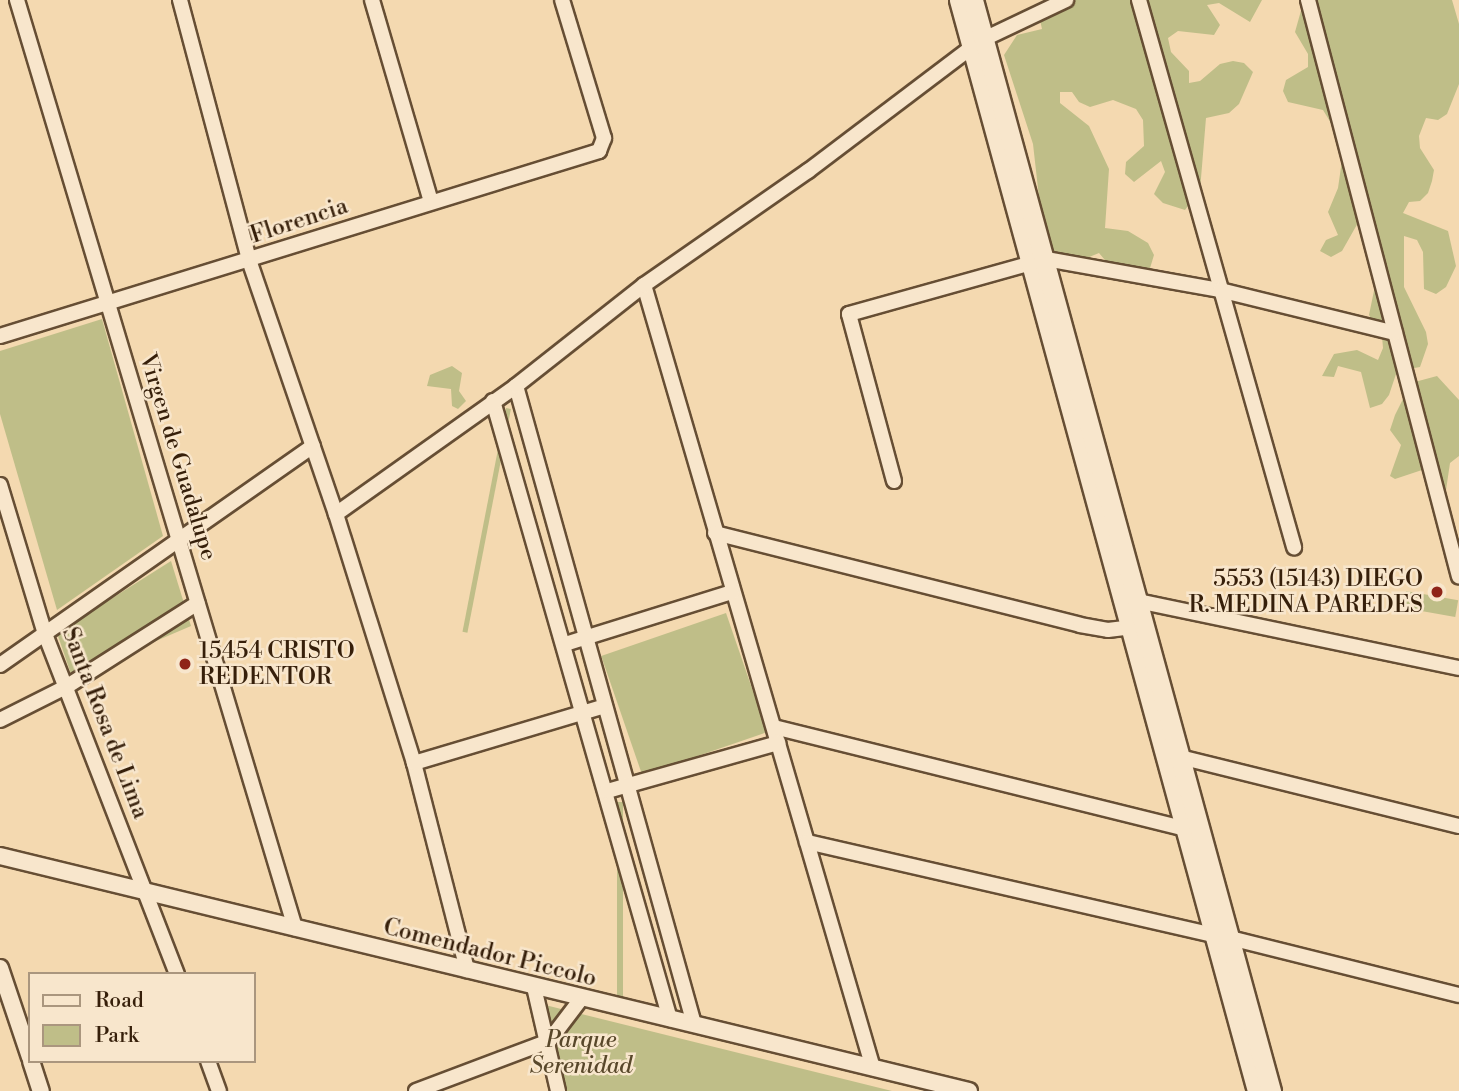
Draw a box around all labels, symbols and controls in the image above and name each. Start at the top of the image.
street label: Florencia [247,192,351,250]
street label: Virgen de Guadalupe [133,350,223,564]
place label: 5553 (15143) DIEGO R. MEDINA PAREDES [1188,565,1423,619]
marker: 5553 (15143) DIEGO R. MEDINA PAREDES [1429,584,1445,600]
street label: Santa Rosa de Lima [56,624,154,822]
place label: 15454 CRISTO REDENTOR [199,637,355,691]
marker: 15454 CRISTO REDENTOR [177,656,193,672]
street label: Comendador Piccolo [381,913,599,993]
legend [28,972,256,1063]
text: Road [95,988,144,1014]
text: Park [95,1023,139,1049]
park label: Parque Serenidad [530,1026,632,1080]

